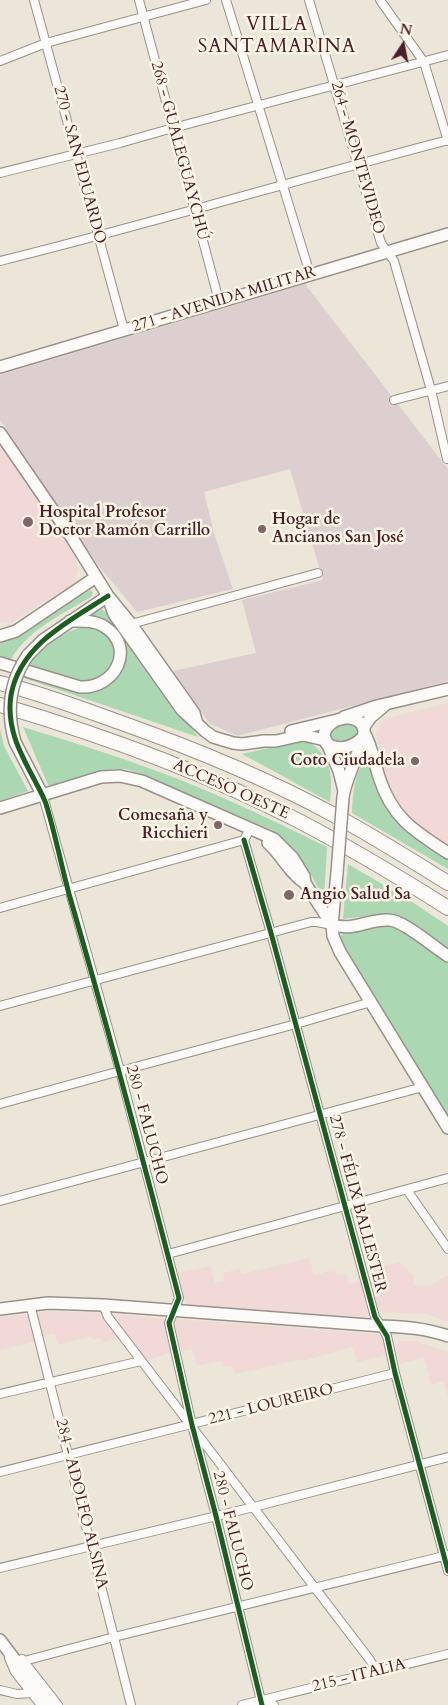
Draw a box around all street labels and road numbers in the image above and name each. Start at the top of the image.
street label: 268 - GUALEGUAYCHÚ [146,59,212,243]
street label: 264 - MONTEVIDEO [326,79,388,237]
street label: 270 - SAN EDUARDO [49,84,109,246]
street label: 271 - AVENIDA MILITAR [130,263,318,337]
street label: ACCESO OESTE [170,756,292,824]
street label: 280 - FALUCHO [121,1063,171,1187]
street label: 278 - FÉLIX BALLESTER [324,1113,390,1295]
street label: 221 - LOUREIRO [206,1380,336,1430]
street label: 284 - ADOLFO ALSINA [51,1417,111,1591]
street label: 280 - FALUCHO [208,1469,256,1593]
street label: 215 - ITALIA [310,1655,408,1697]

